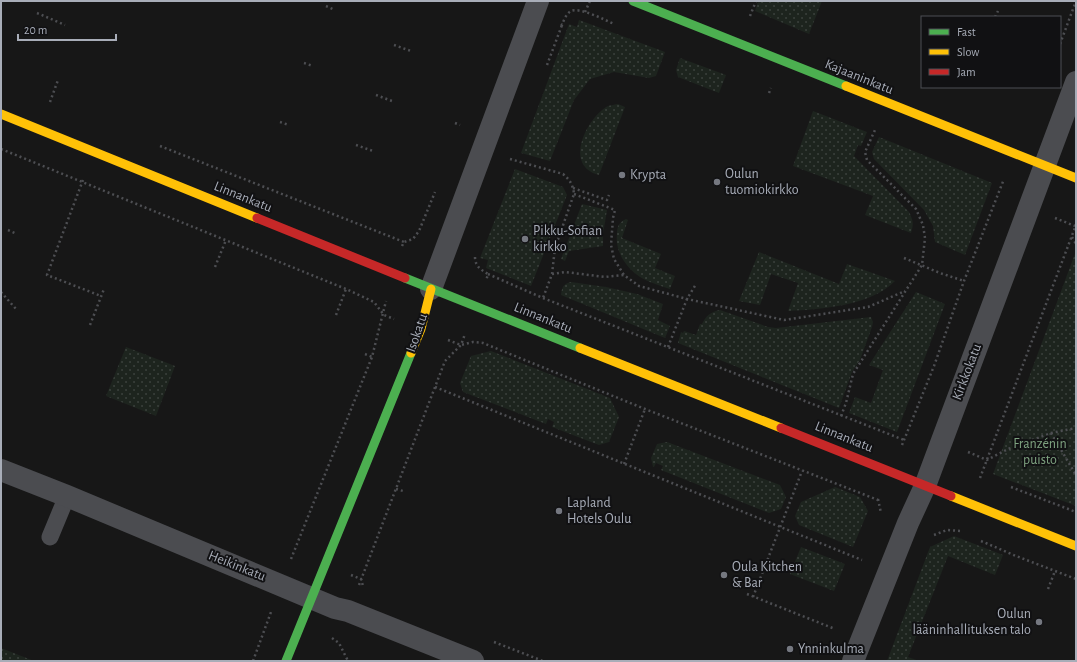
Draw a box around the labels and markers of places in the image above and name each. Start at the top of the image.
place label: Oulun tuomiokirkko [725,167,799,197]
place label: Krypta [630,168,667,182]
marker: Krypta [617,170,627,180]
marker: Oulun tuomiokirkko [712,177,722,187]
place label: Pikku-Sofian kirkko [533,224,602,254]
marker: Pikku-Sofian kirkko [520,234,530,244]
place label: Lapland Hotels Oulu [567,496,631,526]
marker: Lapland Hotels Oulu [554,506,564,516]
place label: Oula Kitchen & Bar [732,560,802,590]
marker: Oula Kitchen & Bar [719,570,729,580]
place label: Oulun lääninhallituksen talo [912,607,1031,637]
marker: Oulun lääninhallituksen talo [1034,617,1044,627]
place label: Ynninkulma [798,642,865,656]
marker: Ynninkulma [785,644,795,654]

